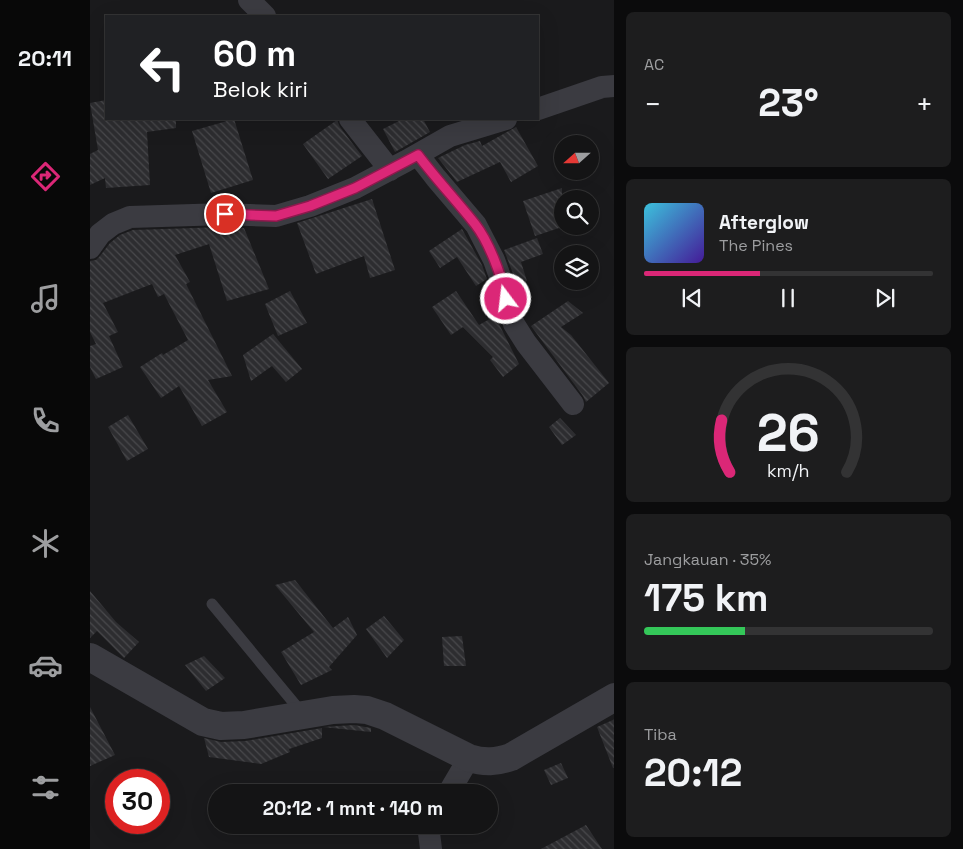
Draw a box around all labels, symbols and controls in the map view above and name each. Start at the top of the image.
text: 60 m [213,32,296,76]
icon: left [130,35,195,100]
text: 20:11 [18,44,72,72]
text: AC [644,54,664,75]
text: Belok kiri [213,75,308,103]
text: 23° [758,79,819,127]
text: − [644,86,661,122]
text: + [916,86,933,122]
north arrow [554,135,599,180]
map controls [554,135,599,290]
icon: directions [28,159,63,194]
button: search [554,190,599,235]
pin [204,193,246,235]
icon: arrive [211,200,239,228]
text: Afterglow [719,210,809,235]
text: The Pines [719,235,793,256]
button: layers [554,245,599,290]
position arrow [479,272,531,324]
icon: music [28,281,63,316]
icon: previous [678,284,706,312]
icon: pause [774,284,802,312]
icon: next [871,284,899,312]
text: 26 [757,400,820,466]
icon: phone [28,403,63,438]
text: km/h [767,459,810,482]
icon: climate [28,526,63,561]
text: Jangkauan · 35% [644,549,771,570]
text: 175 km [644,574,769,622]
icon: car [28,648,63,683]
text: Tiba [644,724,677,745]
text: 20:12 [644,749,742,797]
speed limit sign: 30 [105,769,170,834]
icon: filters [28,770,63,805]
text: 20:12 · 1 mnt · 140 m [263,796,443,821]

